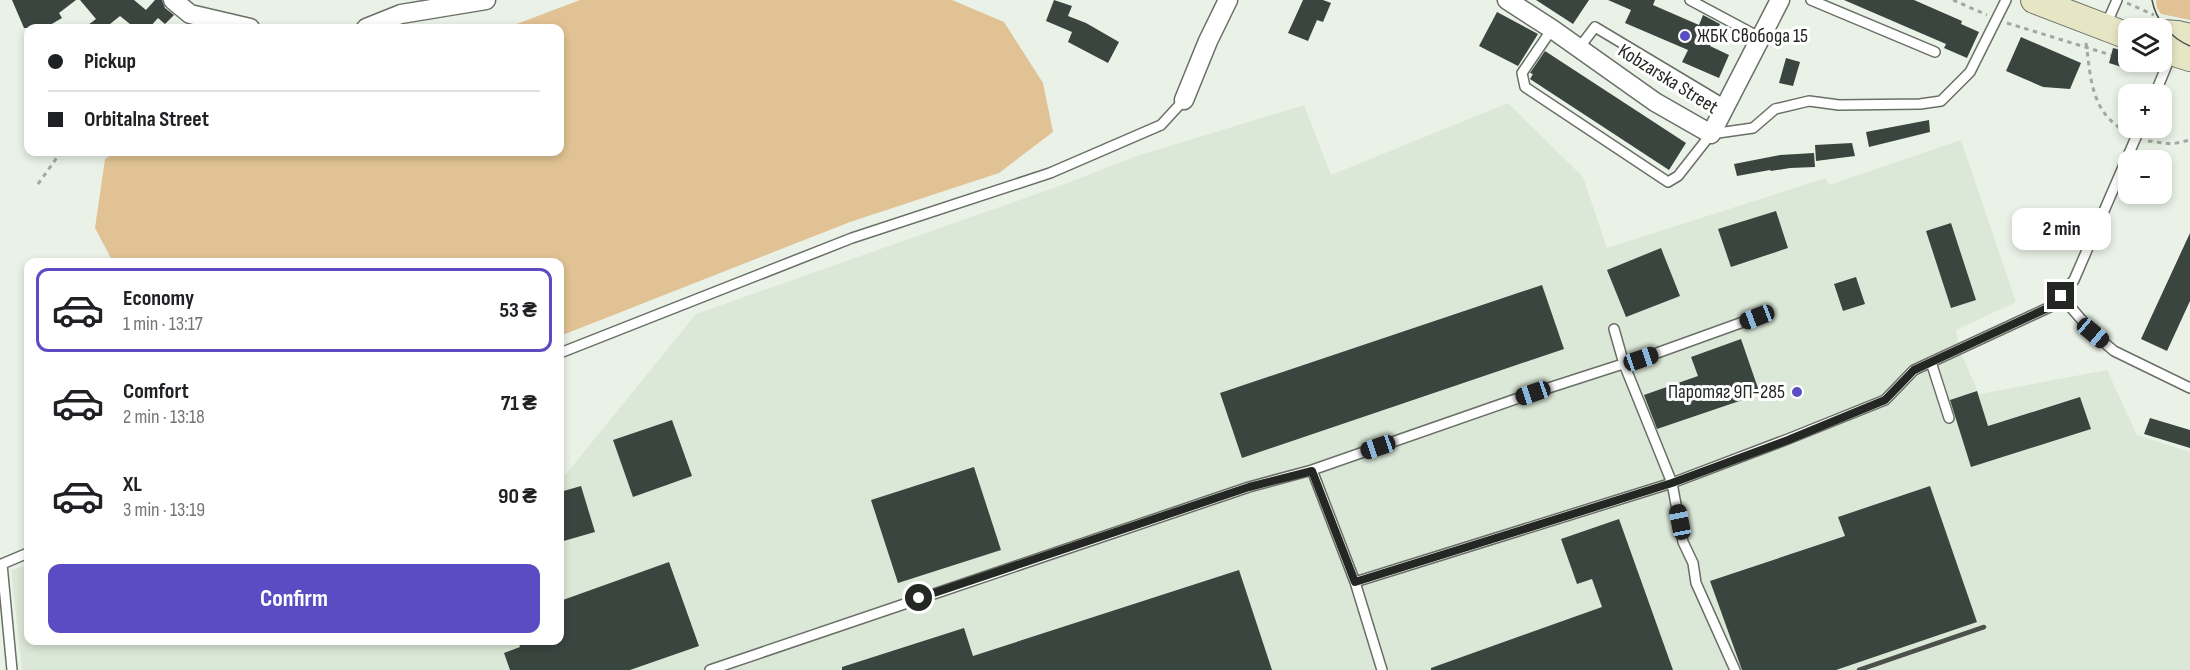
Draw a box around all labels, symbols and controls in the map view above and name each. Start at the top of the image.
map controls [2118,18,2172,204]
button: layers [2118,18,2172,72]
place label: ЖБК Свобода 15 [1697,24,1808,48]
marker: ЖБК Свобода 15 [1678,29,1692,43]
street label: Kobzarska Street [1614,39,1722,119]
text: Pickup [84,48,136,75]
button: + [2118,84,2172,138]
text: Orbitalna Street [84,106,209,133]
button: − [2118,150,2172,204]
callout: 2 min [2012,209,2110,251]
text: 2 min [2042,217,2081,241]
route end [2047,282,2074,309]
icon: car [51,283,105,337]
text: Economy [123,285,194,312]
text: 53 ₴ [499,297,537,324]
car [1737,302,1777,332]
text: 1 min · 13:17 [123,312,203,336]
car [2073,315,2113,351]
car [1621,345,1661,373]
icon: car [51,376,105,430]
text: Comfort [123,378,189,405]
car [1513,379,1553,407]
place label: Паротяг 9П-285 [1668,380,1785,404]
marker: Паротяг 9П-285 [1790,385,1804,399]
text: 71 ₴ [501,390,537,417]
text: 2 min · 13:18 [123,405,205,429]
car [1358,433,1398,461]
icon: car [51,469,105,523]
text: XL [123,471,142,498]
text: 90 ₴ [498,483,537,510]
text: 3 min · 13:19 [123,498,205,522]
car [1668,503,1692,541]
button: Confirm [48,564,540,633]
route start [905,584,932,611]

